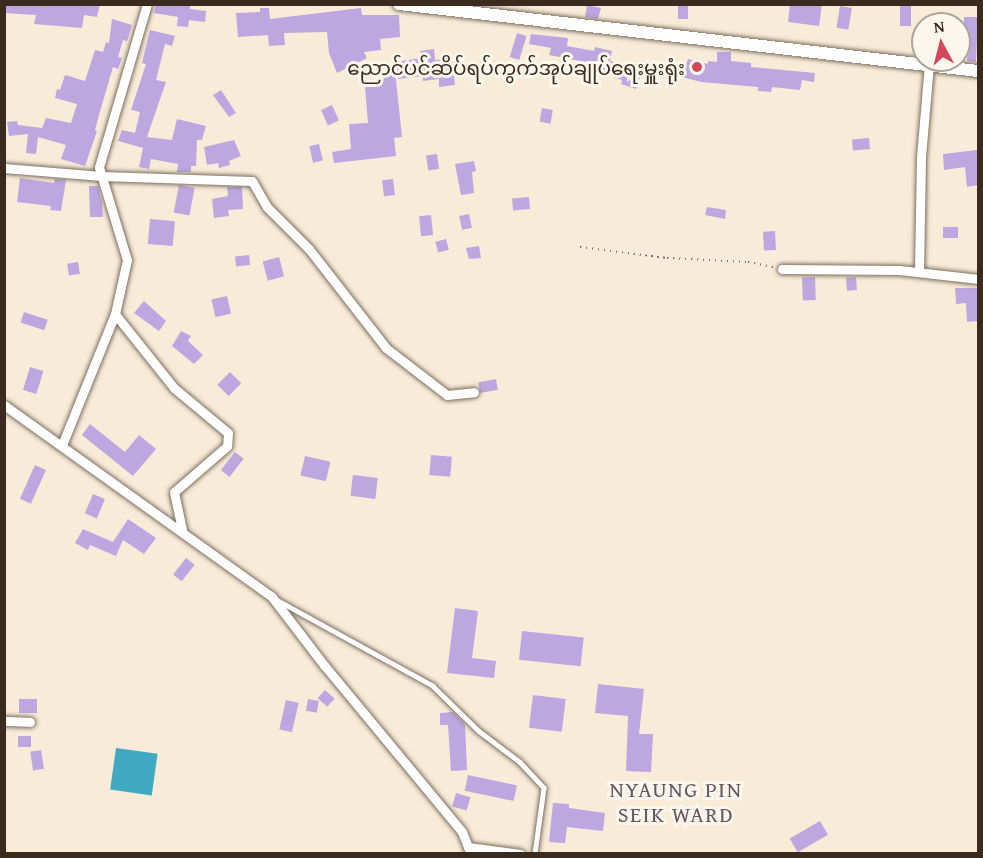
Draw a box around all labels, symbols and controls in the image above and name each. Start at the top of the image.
north arrow [911,12,971,72]
text: N [932,14,946,39]
place label: ညောင်ပင်ဆိပ်ရပ်ကွက်အုပ်ချုပ်ရေးမှူးရုံး [347,55,685,79]
marker: ညောင်ပင်ဆိပ်ရပ်ကွက်အုပ်ချုပ်ရေးမှူးရုံး [690,60,704,74]
district label: NYAUNG PIN SEIK WARD [609,776,743,828]

